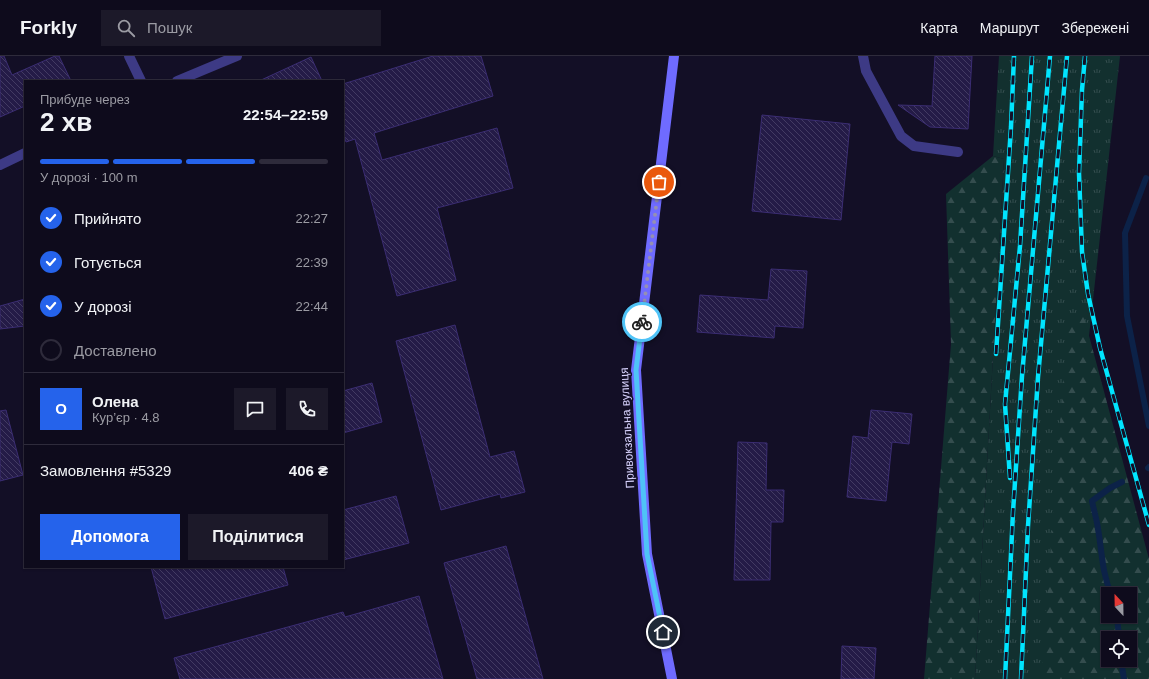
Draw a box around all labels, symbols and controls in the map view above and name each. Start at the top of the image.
search box [101,10,381,46]
text: Forkly [20,17,77,38]
icon: search [115,17,137,39]
text: Пошук [147,19,192,36]
text: Карта [920,20,958,36]
text: Маршрут [980,20,1039,36]
text: Збережені [1061,20,1129,36]
text: Прибуде через [40,92,130,107]
text: 22:54–22:59 [243,106,328,123]
text: 2 хв [40,107,92,137]
pin [642,165,676,199]
text: У дорозі · 100 m [40,170,138,185]
icon: bag [648,171,670,193]
icon: check [40,207,62,229]
text: Прийнято [74,210,141,227]
text: 22:27 [295,211,328,226]
icon: check [40,251,62,273]
text: Готується [74,254,142,271]
text: 22:39 [295,255,328,270]
icon: check [40,295,62,317]
text: У дорозі [74,298,132,315]
text: 22:44 [295,299,328,314]
courier [622,302,662,342]
icon: bike [631,311,653,333]
text: Доставлено [74,342,157,359]
street label: Привокзальна вулиця [617,367,637,489]
button: chat [234,388,276,430]
button: phone [286,388,328,430]
text: Олена [92,393,139,410]
text: О [55,400,67,417]
text: Кур’єр · 4.8 [92,410,160,425]
text: Замовлення #5329 [40,462,171,479]
text: 406 ₴ [289,462,328,479]
button: Допомога [40,514,180,560]
button: Поділитися [188,514,328,560]
north arrow [1101,587,1137,623]
map controls [1101,587,1137,667]
pin [646,615,680,649]
icon: home [652,621,674,643]
button: locate [1101,631,1137,667]

